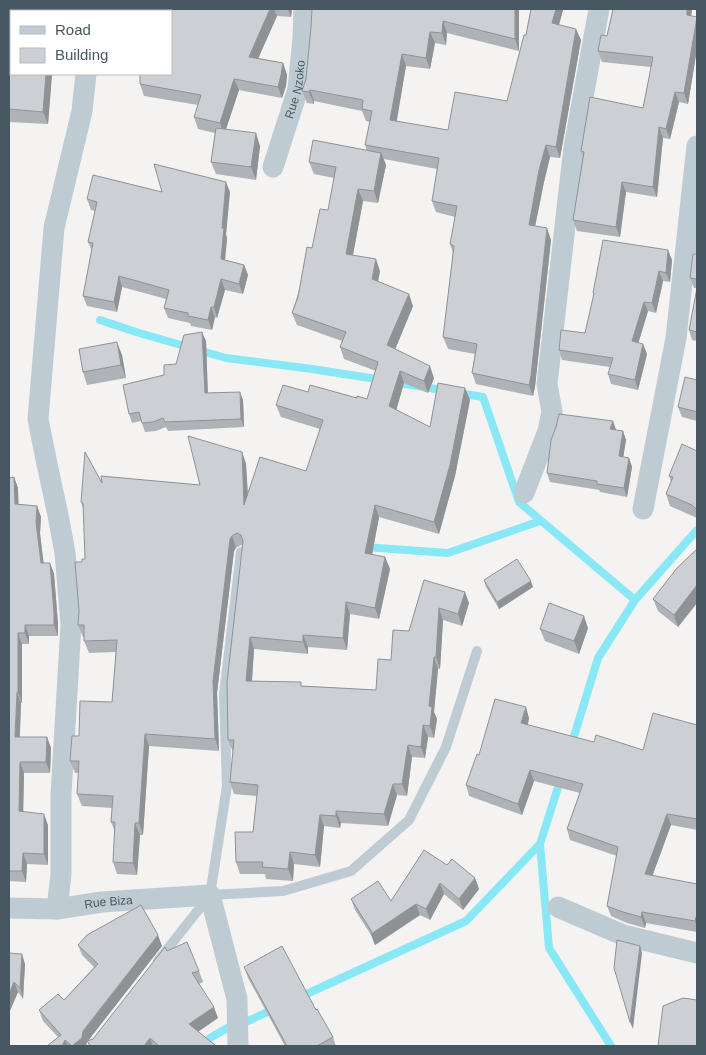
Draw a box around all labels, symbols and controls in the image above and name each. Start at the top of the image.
legend [10,10,172,75]
text: Road [55,21,91,38]
text: Building [55,46,108,63]
street label: Rue Nzoko [282,59,308,120]
street label: Rue Biza [83,893,134,912]

